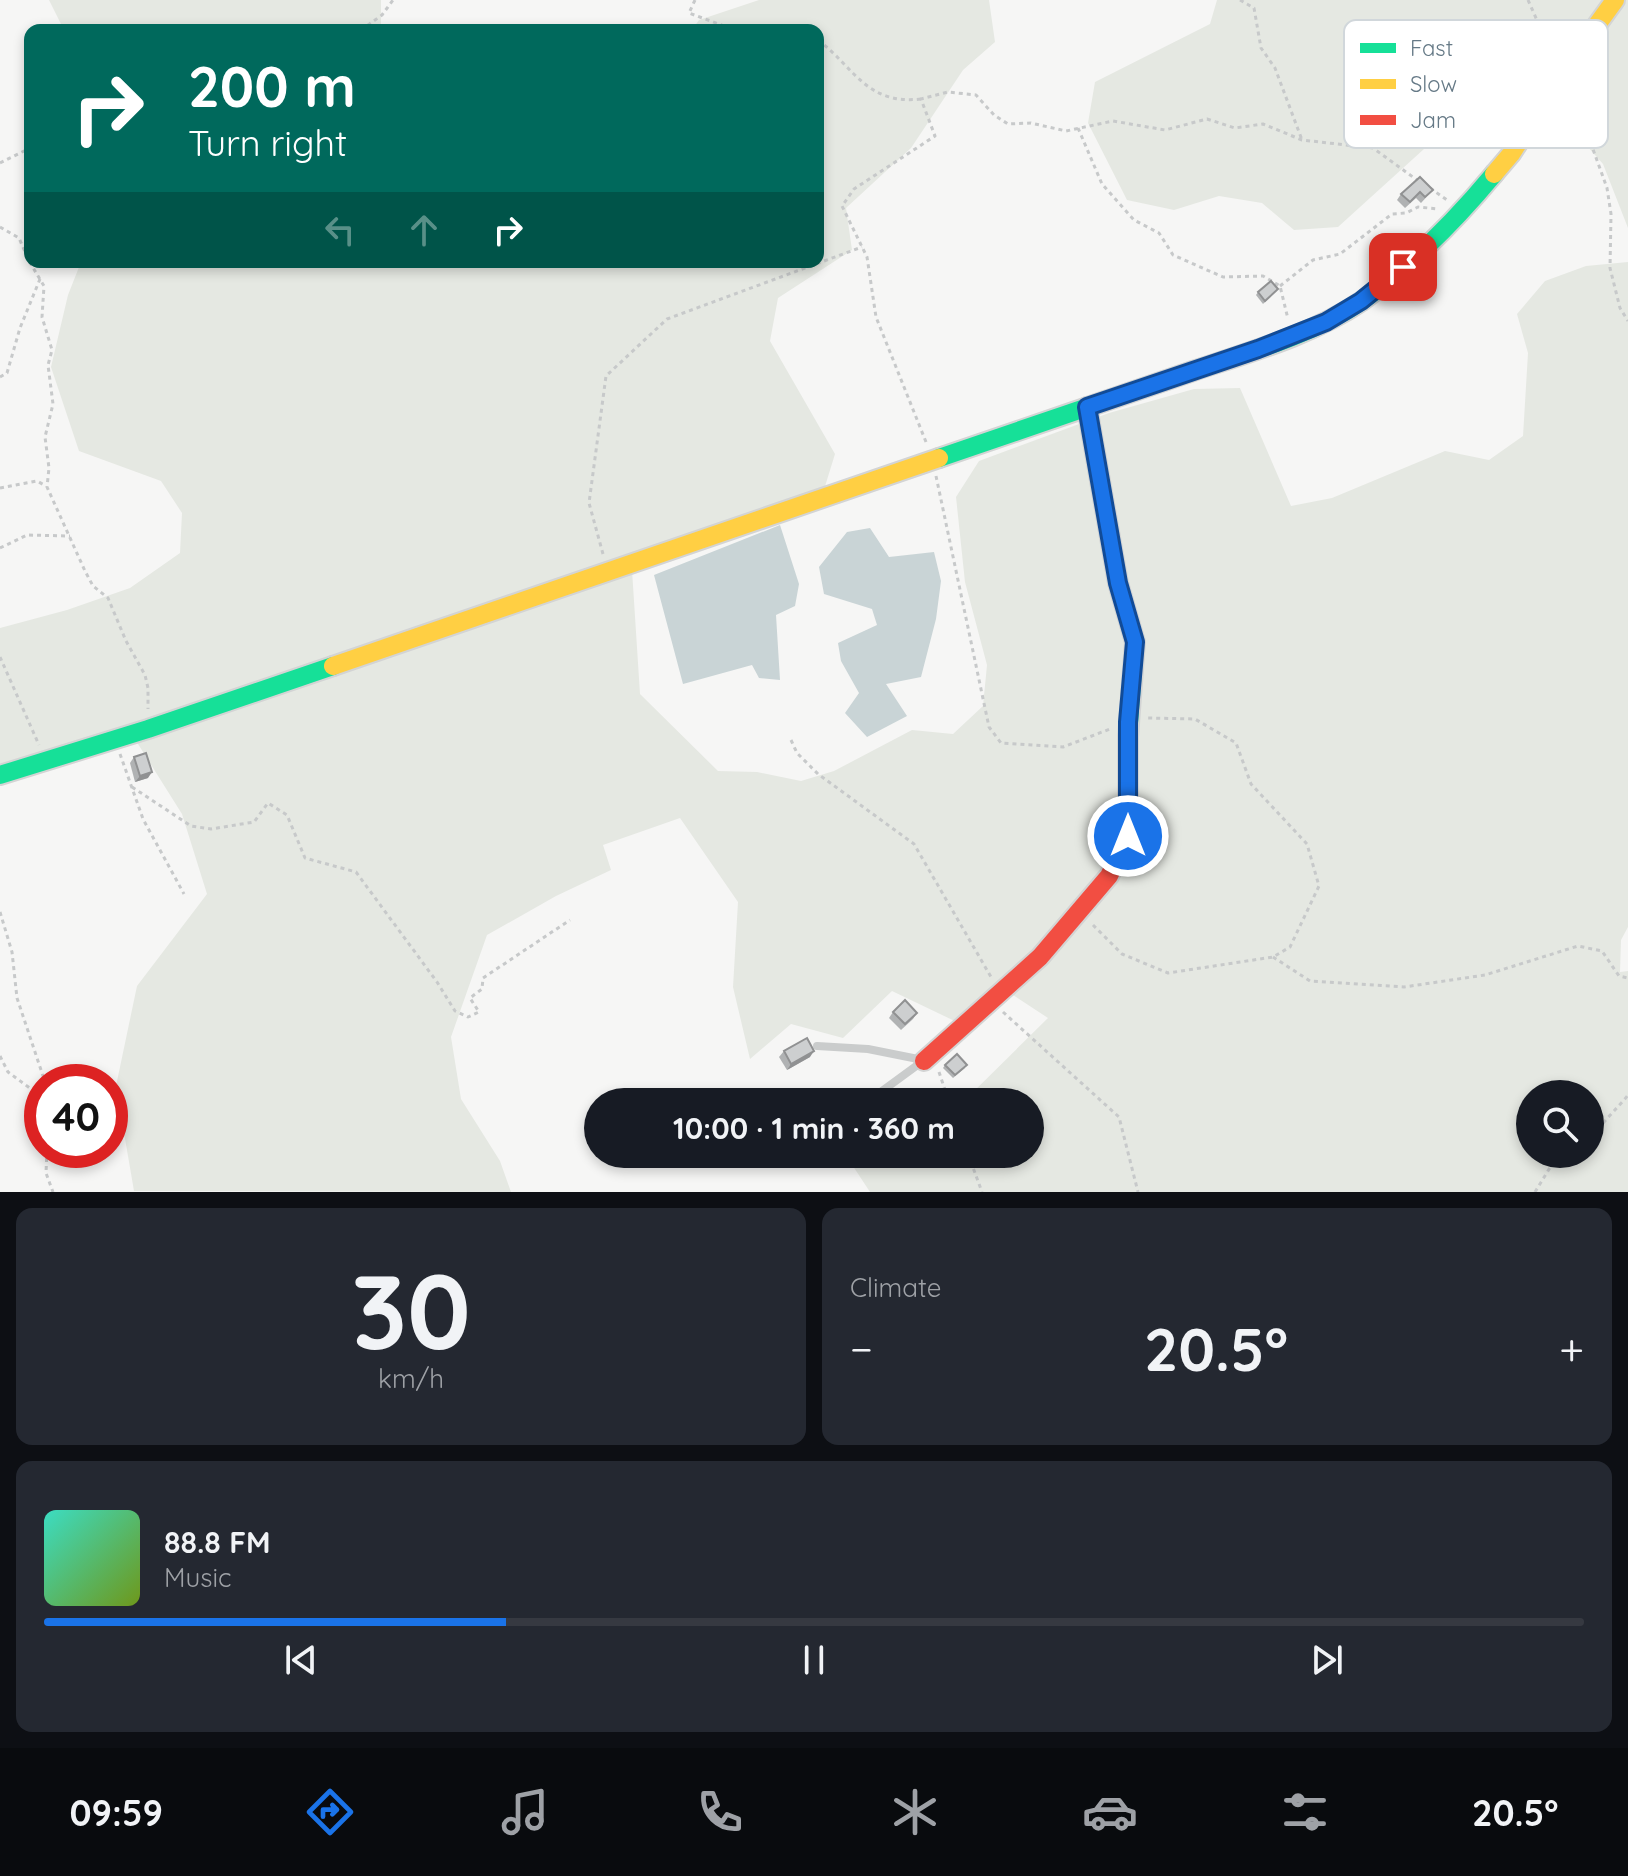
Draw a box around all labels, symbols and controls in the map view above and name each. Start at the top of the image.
legend [1344,20,1608,148]
text: Fast [1410,34,1453,62]
text: 200 m [188,51,356,121]
icon: right [56,56,160,160]
text: Slow [1410,70,1457,98]
text: Jam [1410,106,1456,134]
text: Turn right [188,120,347,165]
icon: left [318,208,362,252]
icon: ahead [402,208,446,252]
icon: right [486,208,530,252]
pin [1369,233,1437,301]
icon: arrive [1381,245,1425,289]
position arrow [1086,794,1170,878]
speed limit sign: 40 [24,1064,128,1168]
map controls [1516,1080,1604,1168]
button: search [1516,1080,1604,1168]
text: 10:00 · 1 min · 360 m [673,1109,955,1147]
text: 30 [351,1245,471,1375]
text: Climate [850,1271,941,1304]
text: 20.5° [1144,1311,1288,1386]
text: − [850,1321,873,1376]
text: + [1559,1321,1584,1376]
text: km/h [378,1362,444,1395]
text: 88.8 FM [164,1523,271,1561]
text: Music [164,1561,232,1594]
icon: previous [279,1638,323,1682]
icon: pause [792,1638,836,1682]
icon: next [1305,1638,1349,1682]
icon: directions [302,1784,358,1840]
icon: music [497,1784,553,1840]
icon: phone [692,1784,748,1840]
icon: climate [887,1784,943,1840]
icon: car [1082,1784,1138,1840]
icon: filters [1277,1784,1333,1840]
text: 09:59 [69,1790,163,1835]
text: 20.5° [1472,1790,1558,1835]

